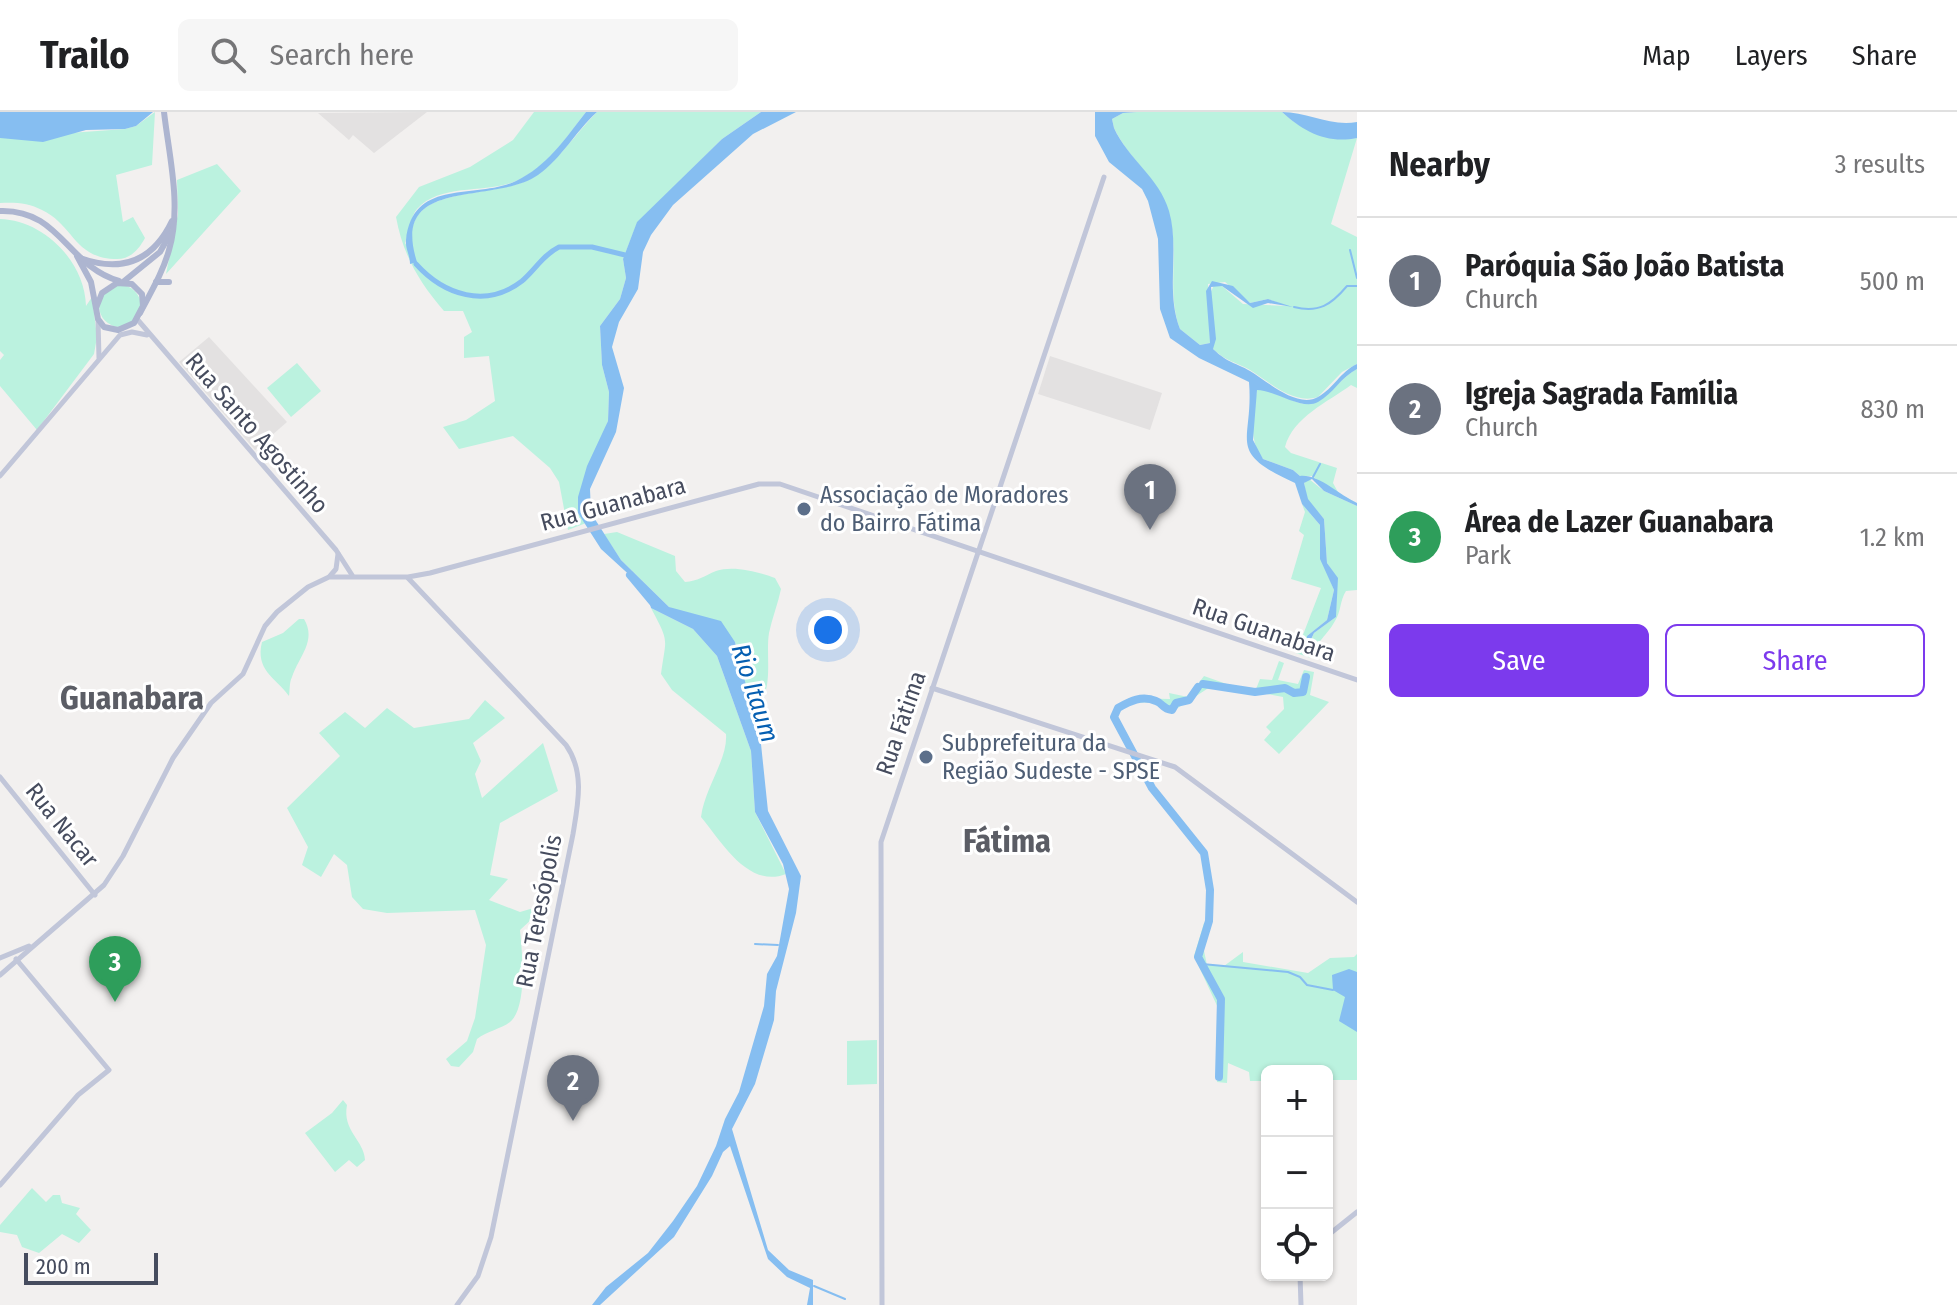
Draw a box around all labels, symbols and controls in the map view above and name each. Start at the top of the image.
search box [178,19,738,91]
text: Trailo [40,32,130,78]
icon: search [206,33,250,77]
text: Search here [270,37,414,73]
text: Map [1642,39,1691,72]
text: Layers [1735,39,1808,72]
text: Share [1852,39,1917,72]
text: Nearby [1389,144,1490,185]
text: 3 results [1835,149,1925,180]
text: Paróquia São João Batista [1465,248,1785,284]
text: 1 [1410,266,1421,297]
text: 500 m [1860,266,1925,297]
text: Church [1465,284,1538,315]
street label: Rua Santo Agostinho [180,347,334,519]
text: Igreja Sagrada Família [1465,376,1738,412]
text: 2 [1409,394,1421,425]
text: 830 m [1861,394,1925,425]
text: Church [1465,412,1538,443]
pin: 1 [1124,464,1176,530]
street label: Rua Guanabara [537,471,689,537]
place label: Associação de Moradores do Bairro Fátima [820,481,1068,537]
marker: Associação de Moradores do Bairro Fátima [795,500,813,518]
text: Área de Lazer Guanabara [1465,504,1774,540]
text: 3 [1409,522,1421,553]
text: 1.2 km [1860,522,1925,553]
text: Park [1465,540,1511,571]
street label: Rua Guanabara [1189,592,1339,668]
your location [808,610,848,650]
button: Save [1389,624,1649,697]
button: Share [1665,624,1925,697]
water label: Rio Itaum [725,640,785,746]
street label: Rua Fátima [870,667,932,779]
district label: Guanabara [60,679,204,717]
place label: Subprefeitura da Região Sudeste - SPSE [942,729,1160,785]
marker: Subprefeitura da Região Sudeste - SPSE [917,748,935,766]
street label: Rua Nacar [20,778,105,873]
district label: Fátima [963,822,1051,860]
street label: Rua Teresópolis [510,832,568,990]
pin: 3 [89,936,141,1002]
pin: 2 [547,1055,599,1121]
map controls [1261,1065,1333,1281]
button: + [1261,1065,1333,1137]
button: − [1261,1137,1333,1209]
button: locate [1261,1209,1333,1281]
scale bar [24,1249,158,1285]
text: 200 m [36,1253,91,1280]

